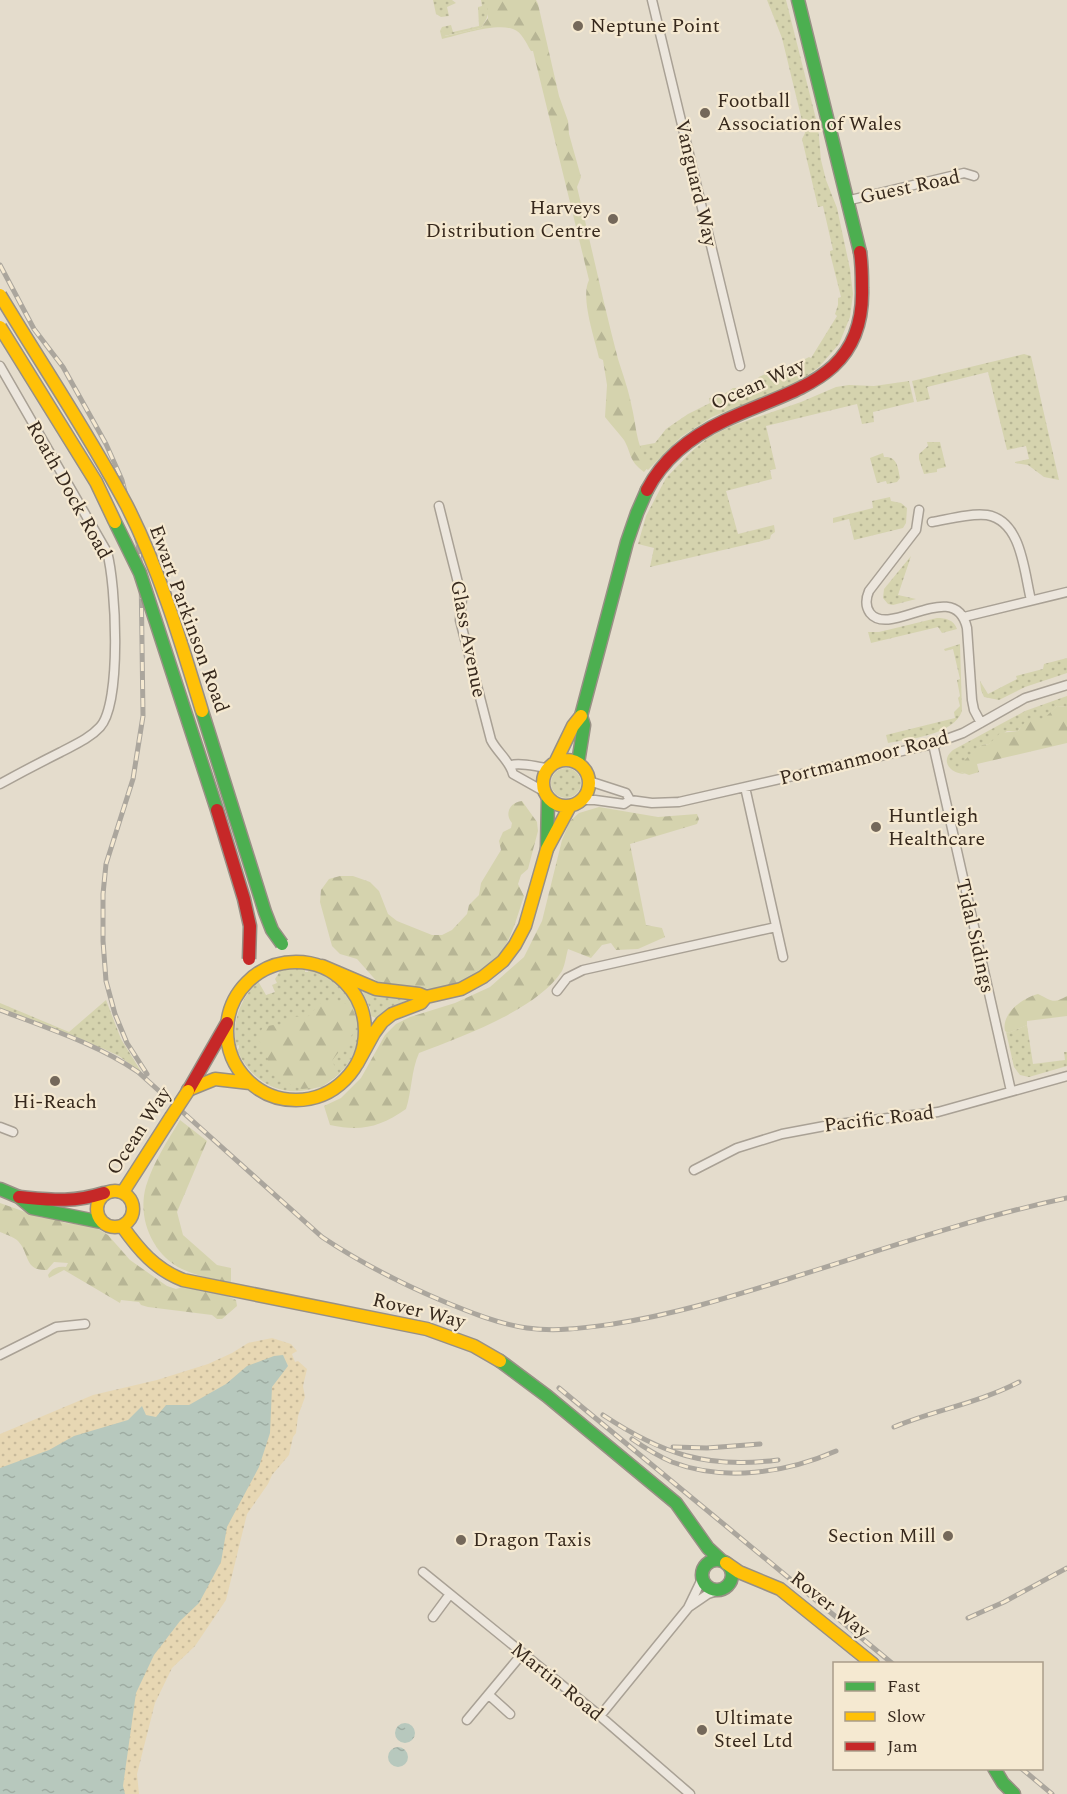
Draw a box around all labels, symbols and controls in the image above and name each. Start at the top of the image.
place label: Neptune Point [590,11,720,41]
marker: Neptune Point [571,19,585,33]
place label: Football Association of Wales [717,86,902,139]
marker: Football Association of Wales [698,106,712,120]
street label: Vanguard Way [667,116,726,251]
street label: Guest Road [857,162,963,212]
place label: Harveys Distribution Centre [425,193,601,246]
marker: Harveys Distribution Centre [606,212,620,226]
street label: Ocean Way [706,349,811,418]
street label: Roath Dock Road [18,415,120,565]
street label: Ewart Parkinson Road [141,521,237,717]
street label: Glass Avenue [442,578,494,700]
street label: Portmanmoor Road [776,722,952,794]
place label: Huntleigh Healthcare [888,801,985,854]
marker: Huntleigh Healthcare [869,820,883,834]
street label: Tidal Sidings [947,876,1003,996]
marker: Hi-Reach [48,1074,62,1088]
street label: Ocean Way [99,1080,180,1181]
place label: Hi-Reach [13,1087,97,1117]
street label: Pacific Road [822,1097,936,1141]
street label: Rover Way [369,1285,470,1337]
place label: Section Mill [828,1521,936,1551]
place label: Dragon Taxis [473,1525,592,1555]
marker: Section Mill [941,1529,955,1543]
marker: Dragon Taxis [454,1533,468,1547]
street label: Rover Way [783,1564,878,1647]
street label: Martin Road [504,1635,610,1729]
legend [833,1662,1043,1770]
text: Fast [887,1673,920,1700]
place label: Ultimate Steel Ltd [714,1703,793,1756]
text: Slow [887,1703,926,1730]
marker: Ultimate Steel Ltd [695,1723,709,1737]
text: Jam [887,1733,918,1760]

